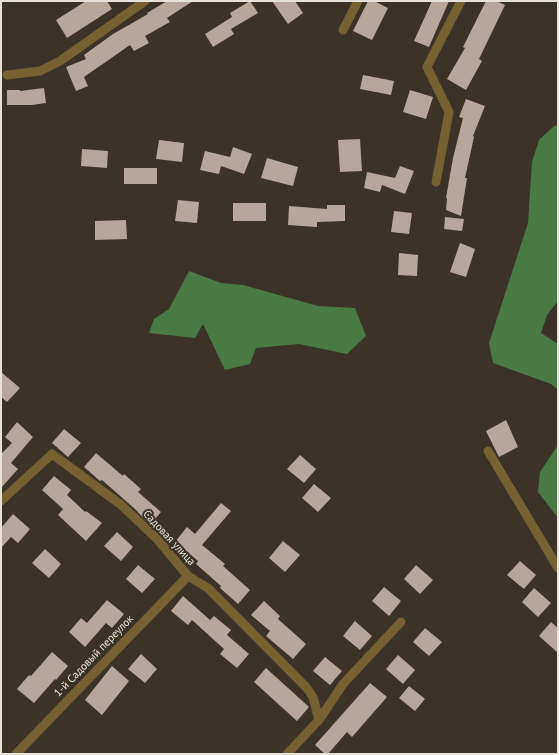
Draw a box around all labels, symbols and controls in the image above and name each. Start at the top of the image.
street label: Садовая улица [140,508,198,568]
street label: 1-й Садовый переулок [52,612,136,700]

